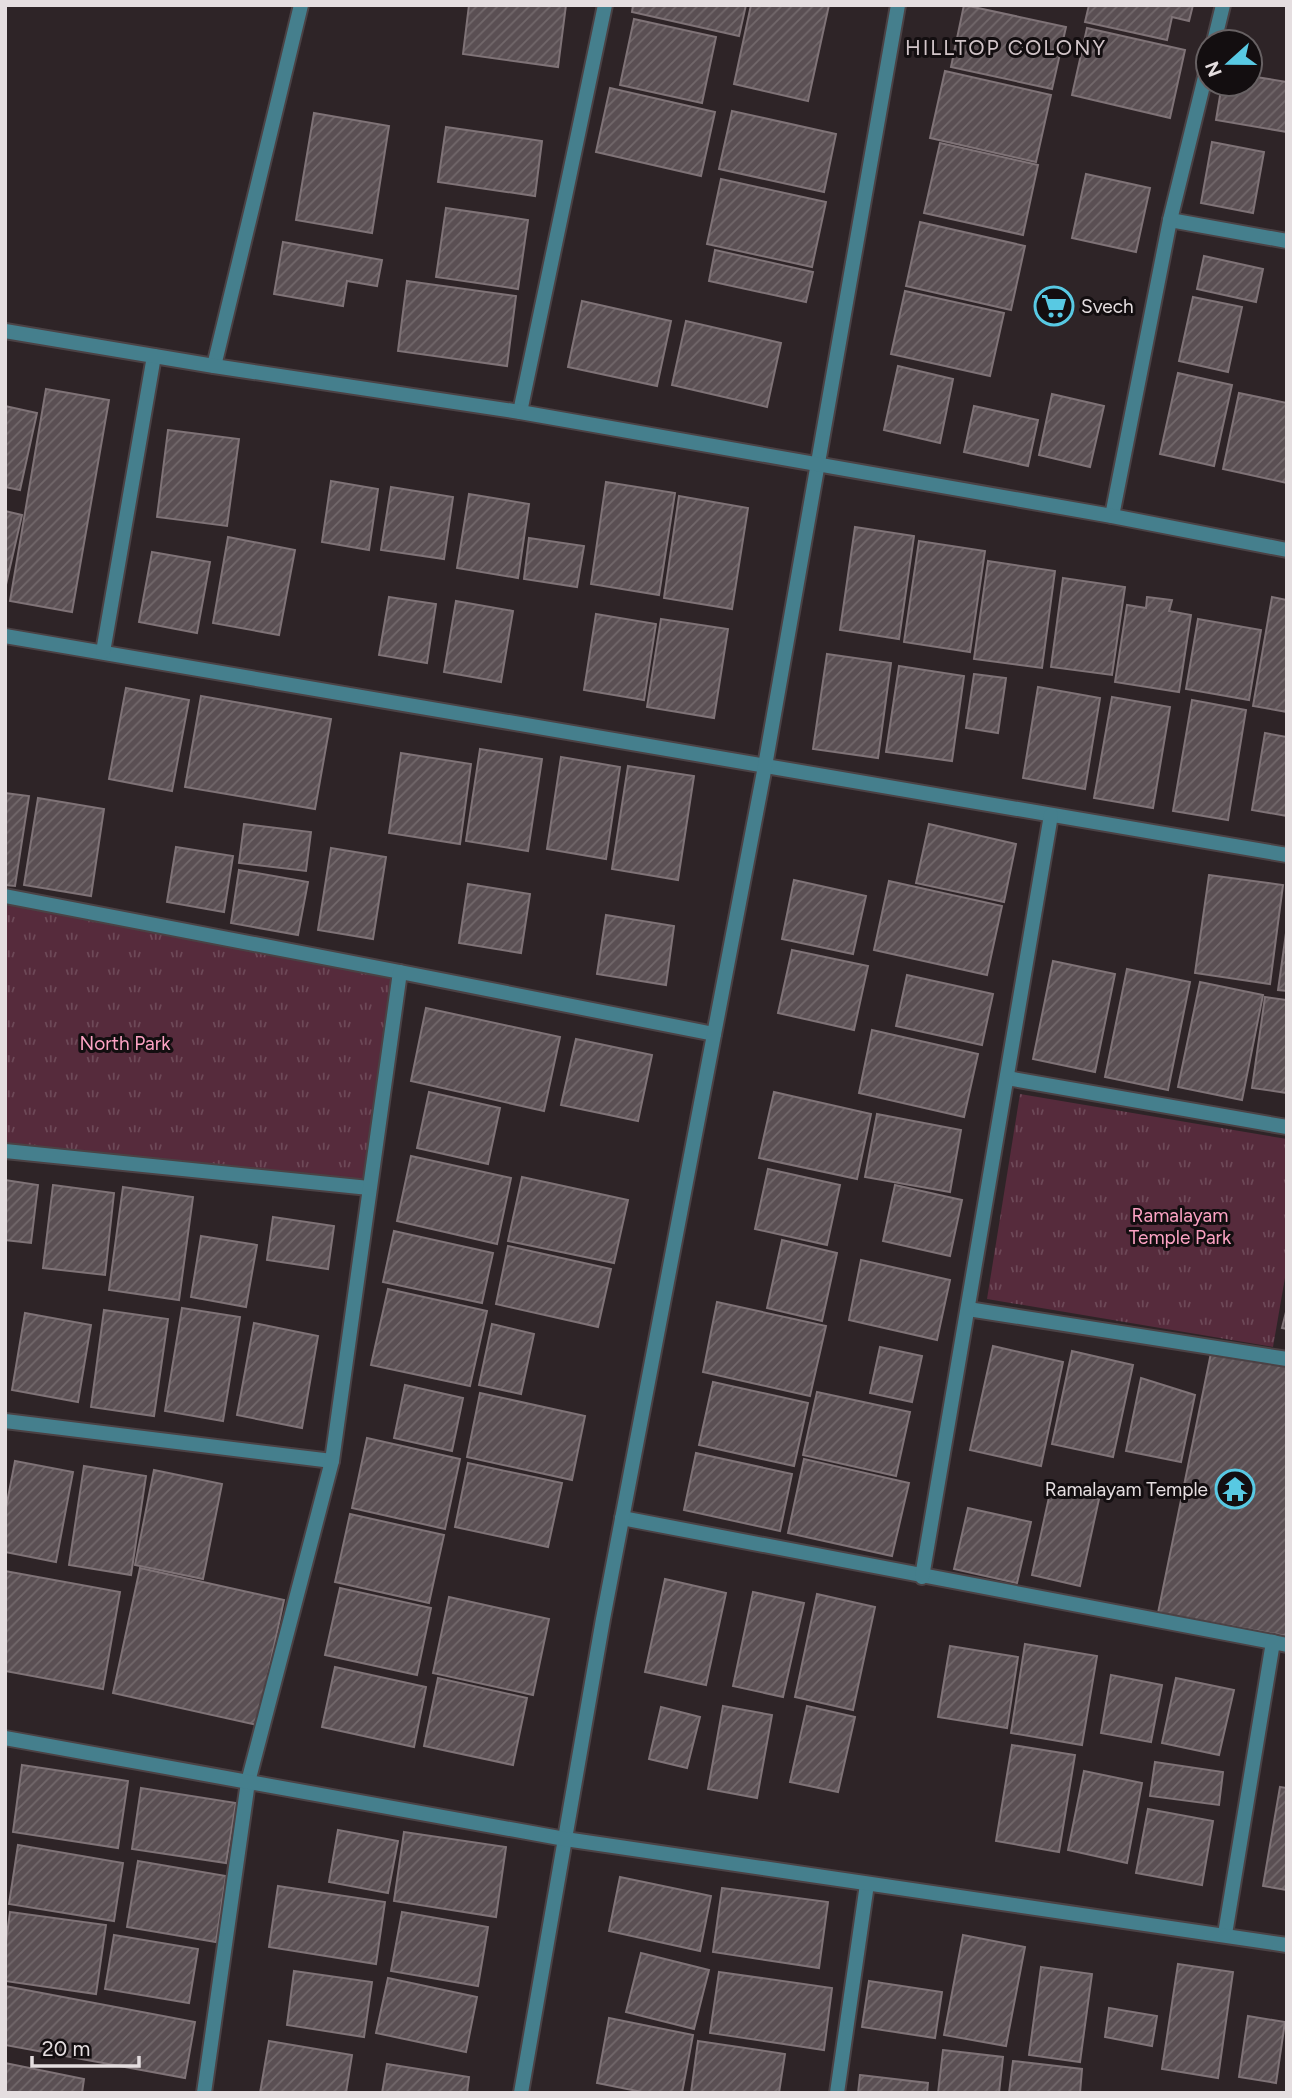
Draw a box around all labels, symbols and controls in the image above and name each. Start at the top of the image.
north arrow [1194,28,1264,98]
district label: HILLTOP COLONY [905,35,1107,60]
text: N [1200,58,1227,80]
supermarket icon: Svech [1033,285,1075,327]
place label: Svech [1081,295,1134,318]
park label: North Park [80,1032,171,1055]
park label: Ramalayam Temple Park [1129,1204,1232,1249]
temple icon: Ramalayam Temple [1214,1468,1256,1510]
place label: Ramalayam Temple [1045,1478,1208,1501]
scale bar [32,2024,138,2068]
text: 20 m [42,2036,90,2061]

